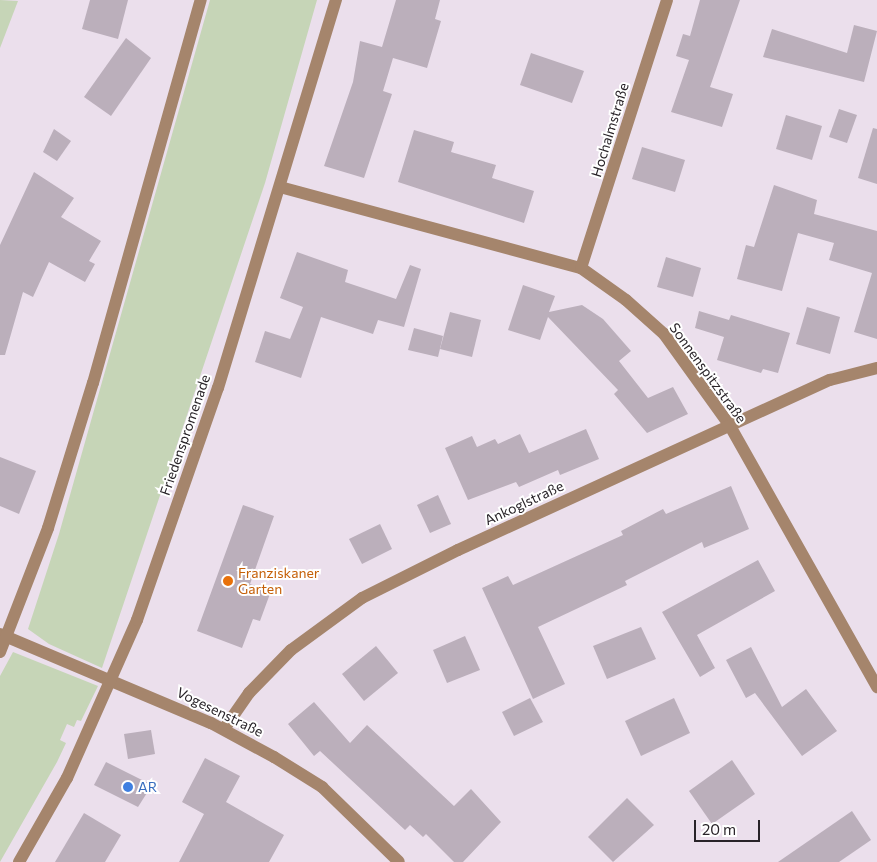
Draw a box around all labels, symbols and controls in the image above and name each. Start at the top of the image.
street label: Hochalmstraße [588,81,632,179]
street label: Sonnenspitzstraße [666,320,750,426]
street label: Friedenspromenade [156,372,214,498]
street label: Ankoglstraße [482,477,566,529]
place label: Franziskaner Garten [238,565,319,598]
marker: Franziskaner Garten [222,575,234,587]
street label: Vogesenstraße [174,684,266,740]
place label: AR [138,779,157,795]
marker: AR [122,781,134,793]
scale bar [697,810,763,842]
text: 20 m [702,820,736,838]

